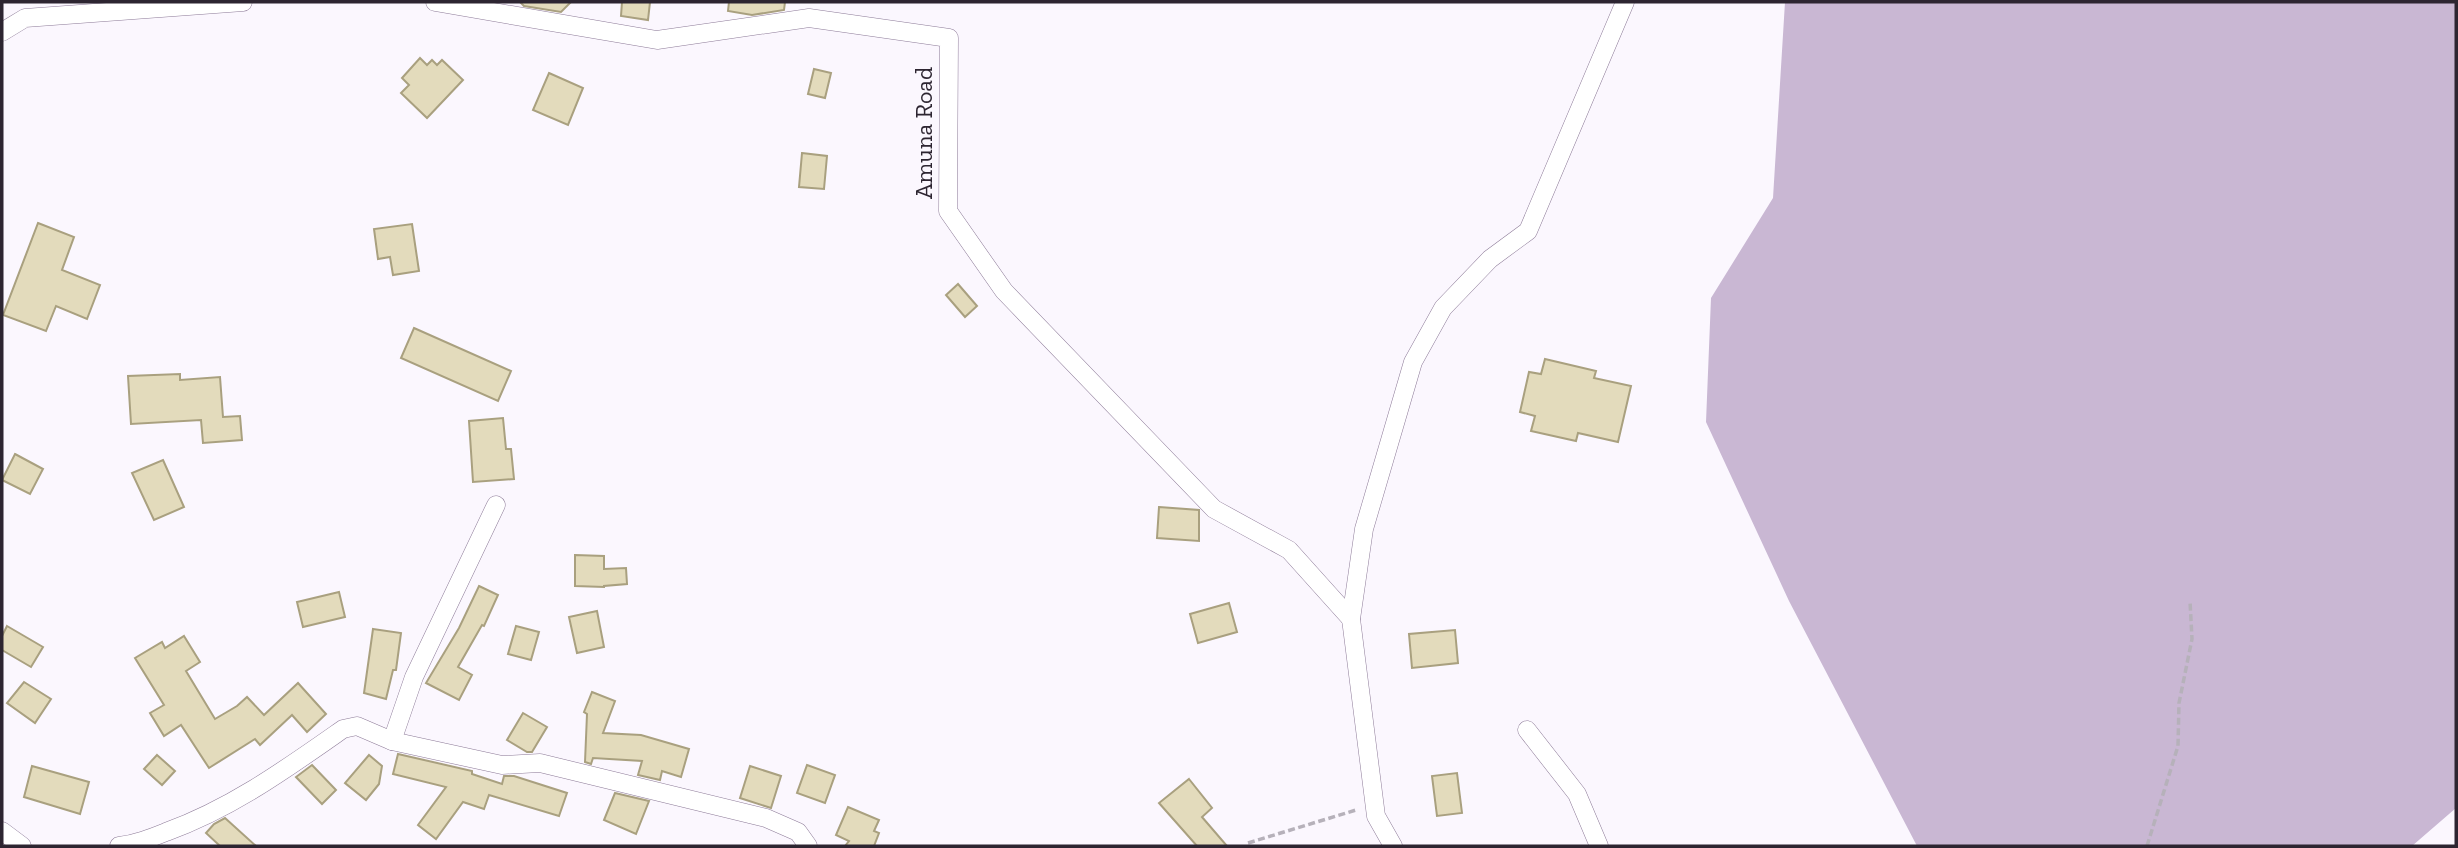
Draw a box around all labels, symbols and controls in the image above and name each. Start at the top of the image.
street label: Amuna Road [909,67,938,199]

